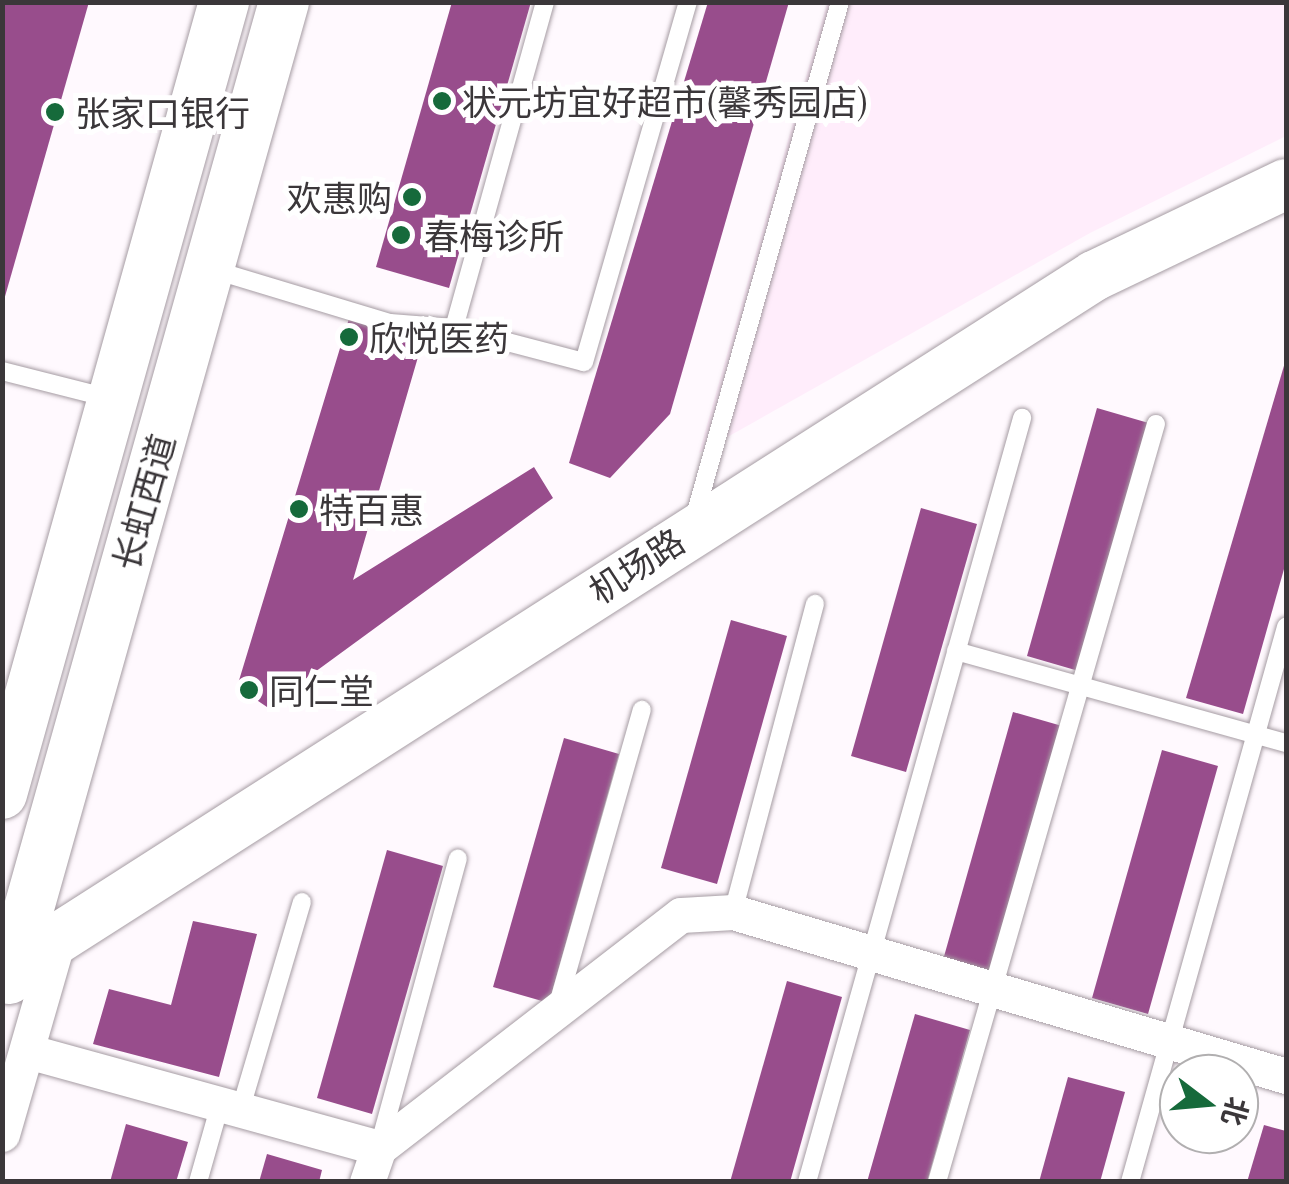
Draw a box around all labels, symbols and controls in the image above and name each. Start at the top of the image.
place label: 状元坊宜好超市(馨秀园店) [462,80,868,122]
marker: 状元坊宜好超市(馨秀园店) [431,90,453,112]
place label: 张家口银行 [75,91,250,133]
marker: 张家口银行 [44,101,66,123]
place label: 欢惠购 [287,176,392,218]
marker: 欢惠购 [401,186,423,208]
place label: 春梅诊所 [424,214,564,256]
marker: 春梅诊所 [388,222,414,248]
place label: 欣悦医药 [369,316,509,358]
marker: 欣悦医药 [338,326,360,348]
street label: 长虹西道 [104,429,182,575]
place label: 特百惠 [319,488,424,530]
marker: 特百惠 [288,498,310,520]
street label: 机场路 [581,519,691,611]
place label: 同仁堂 [269,669,374,711]
marker: 同仁堂 [238,679,260,701]
north arrow [1159,1054,1259,1154]
text: 北 [1215,1093,1258,1130]

